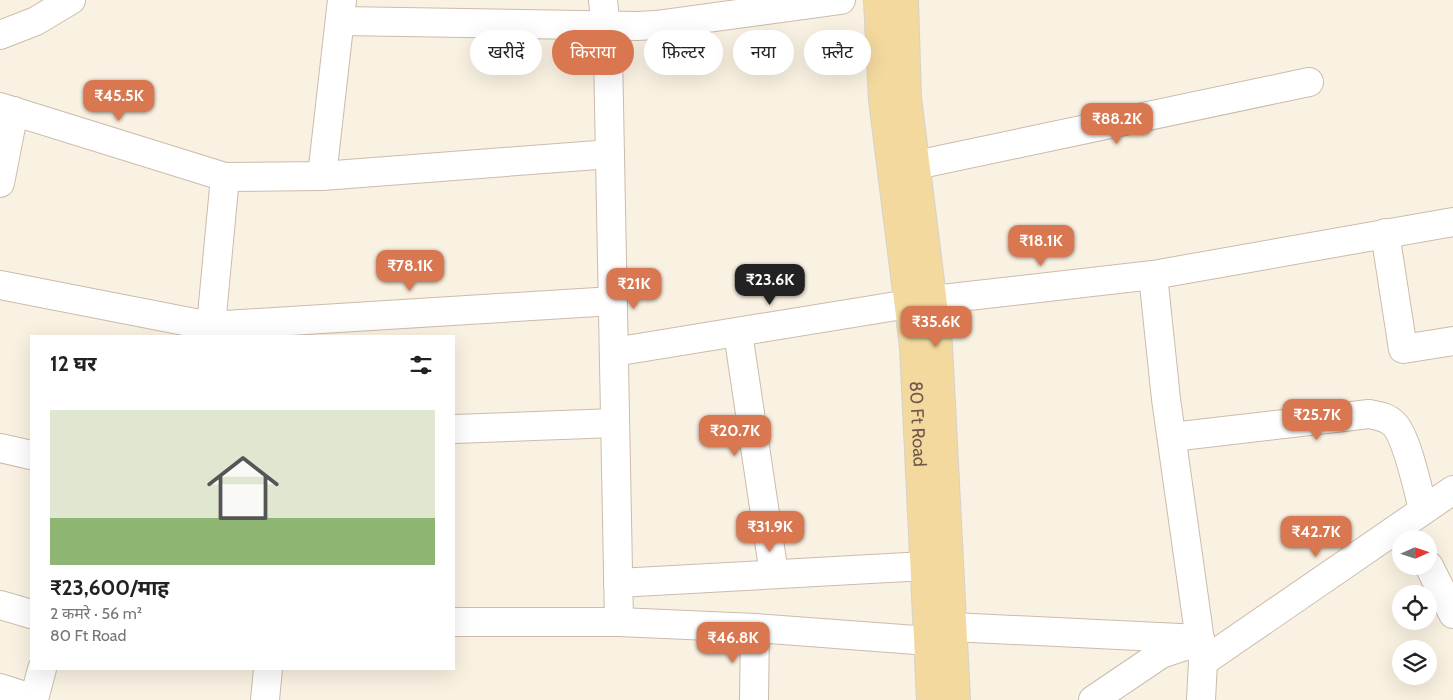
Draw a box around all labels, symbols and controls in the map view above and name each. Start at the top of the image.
chip: खरीदें [470,30,542,75]
chip: किराया [552,30,634,75]
chip: फ़िल्टर [644,30,723,75]
chip: नया [733,30,794,75]
chip: फ़्लैट [804,30,871,75]
pin: ₹45.5K [78,80,160,122]
text: ₹45.5K [94,86,144,105]
pin: ₹88.2K [1076,102,1158,145]
text: ₹88.2K [1092,109,1142,128]
pin: ₹18.1K [1000,224,1082,267]
text: ₹18.1K [1019,231,1063,250]
pin: ₹78.1K [369,250,451,292]
text: ₹78.1K [387,256,433,275]
pin: ₹23.6K [729,264,811,306]
pin: ₹21K [604,268,664,310]
text: ₹23.6K [746,270,794,289]
text: ₹21K [617,274,651,293]
pin: ₹35.6K [895,306,977,348]
text: ₹35.6K [912,312,960,331]
text: 12 घर [50,351,96,376]
icon: filters [407,351,435,379]
street label: 80 Ft Road [905,380,931,467]
pin: ₹25.7K [1276,398,1358,441]
text: ₹25.7K [1293,405,1341,424]
pin: ₹20.7K [694,414,776,457]
text: ₹20.7K [710,421,760,440]
icon: home [198,443,288,533]
pin: ₹31.9K [729,510,811,553]
pin: ₹42.7K [1275,516,1357,558]
text: ₹31.9K [747,517,793,536]
text: ₹42.7K [1292,522,1340,541]
north arrow [1392,530,1438,575]
map controls [1392,530,1437,685]
text: ₹23,600/माह [50,575,169,600]
button: locate [1392,585,1437,630]
text: 2 कमरे · 56 m² [50,604,142,623]
pin: ₹46.8K [692,622,774,664]
text: 80 Ft Road [50,626,126,645]
text: ₹46.8K [708,628,758,647]
button: layers [1392,640,1437,685]

